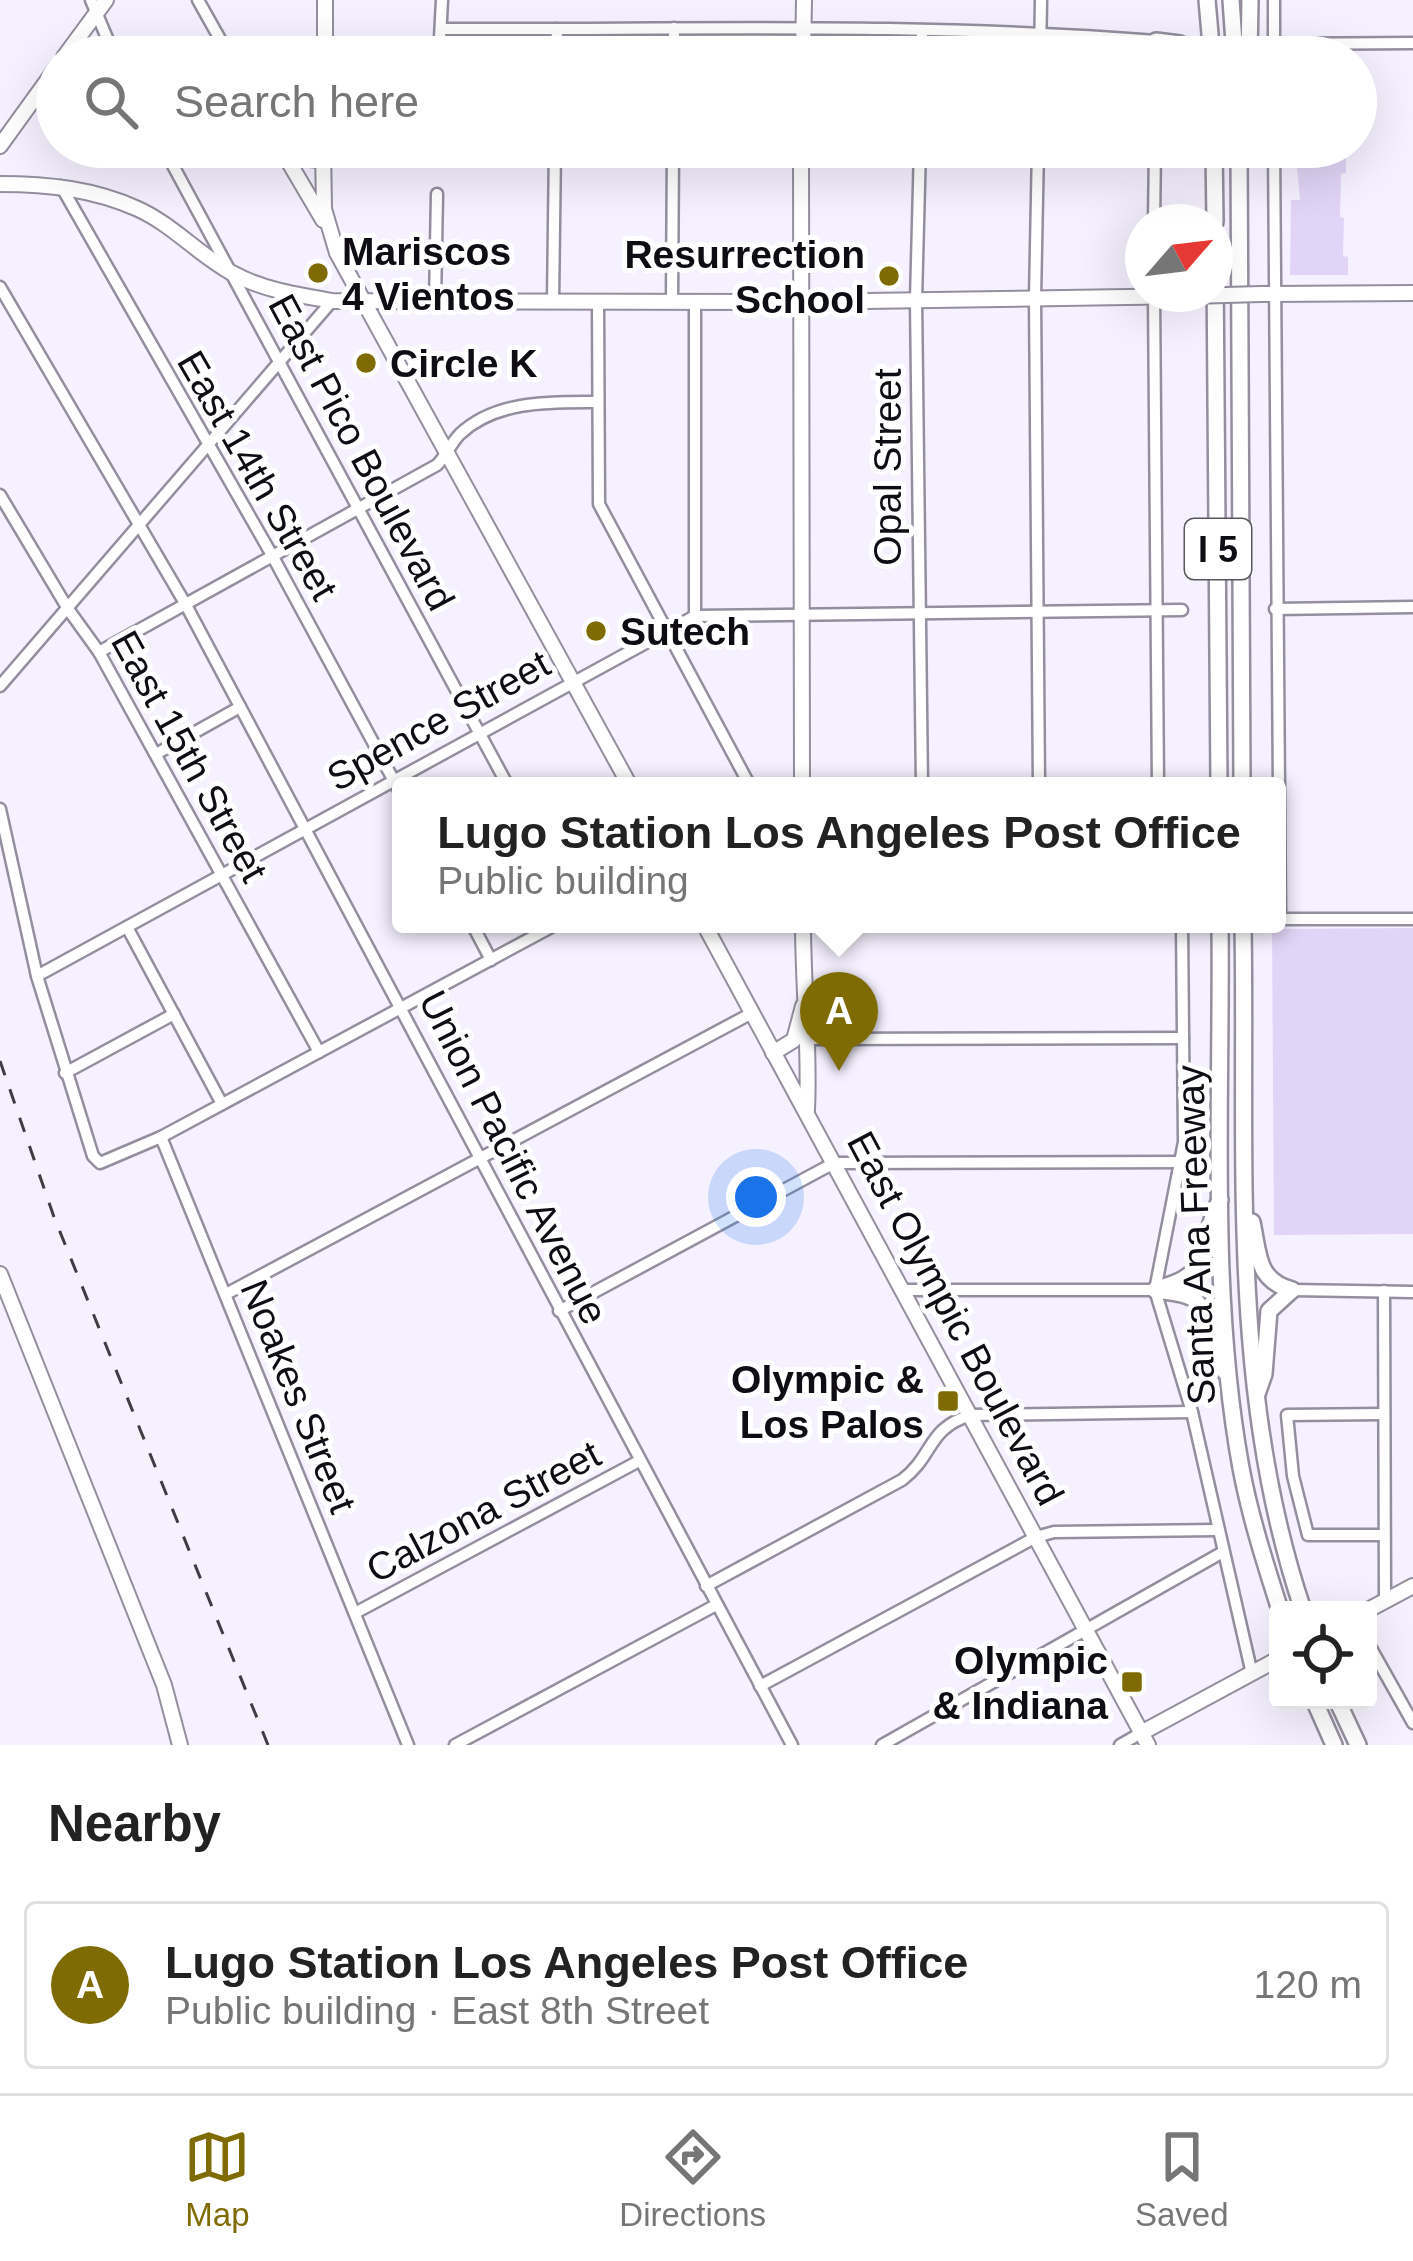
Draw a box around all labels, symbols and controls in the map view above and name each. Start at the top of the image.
search box [36,36,1377,168]
icon: search [78,69,144,135]
text: Search here [174,76,419,127]
north arrow [1125,204,1233,312]
place label: Mariscos 4 Vientos [342,230,515,318]
place label: Resurrection School [624,233,865,321]
marker: Mariscos 4 Vientos [305,260,331,286]
marker: Resurrection School [876,263,902,289]
street label: East Pico Boulevard [260,287,463,617]
place label: Circle K [390,342,537,385]
street label: East 14th Street [169,343,346,607]
marker: Circle K [353,350,379,376]
street label: Opal Street [866,368,909,566]
road number: I 5 [1185,519,1251,579]
place label: Sutech [620,610,750,653]
marker: Sutech [583,618,609,644]
street label: East 15th Street [103,624,276,889]
street label: Spence Street [320,642,557,799]
popup [392,777,1286,933]
text: Lugo Station Los Angeles Post Office [437,807,1241,858]
text: Public building [437,859,689,902]
pin: A [800,972,878,1071]
street label: Union Pacific Avenue [411,984,616,1331]
street label: Santa Ana Freeway [1168,1064,1223,1406]
street label: East Olympic Boulevard [839,1124,1072,1512]
your location [726,1167,786,1227]
street label: Noakes Street [232,1274,365,1519]
place label: Olympic & Los Palos [731,1358,924,1446]
marker: Olympic & Los Palos [935,1388,961,1414]
street label: Calzona Street [359,1432,607,1591]
map controls [1269,1601,1377,1709]
button: locate [1269,1601,1377,1709]
place label: Olympic & Indiana [932,1639,1108,1727]
marker: Olympic & Indiana [1119,1669,1145,1695]
text: Nearby [48,1795,221,1852]
text: Lugo Station Los Angeles Post Office [165,1937,968,1988]
text: A [76,1963,104,2006]
text: 120 m [1254,1963,1362,2006]
text: Public building · East 8th Street [165,1989,709,2032]
tab: Map [184,2124,250,2234]
tab: Directions [619,2124,766,2234]
tab: Saved [1135,2124,1229,2234]

